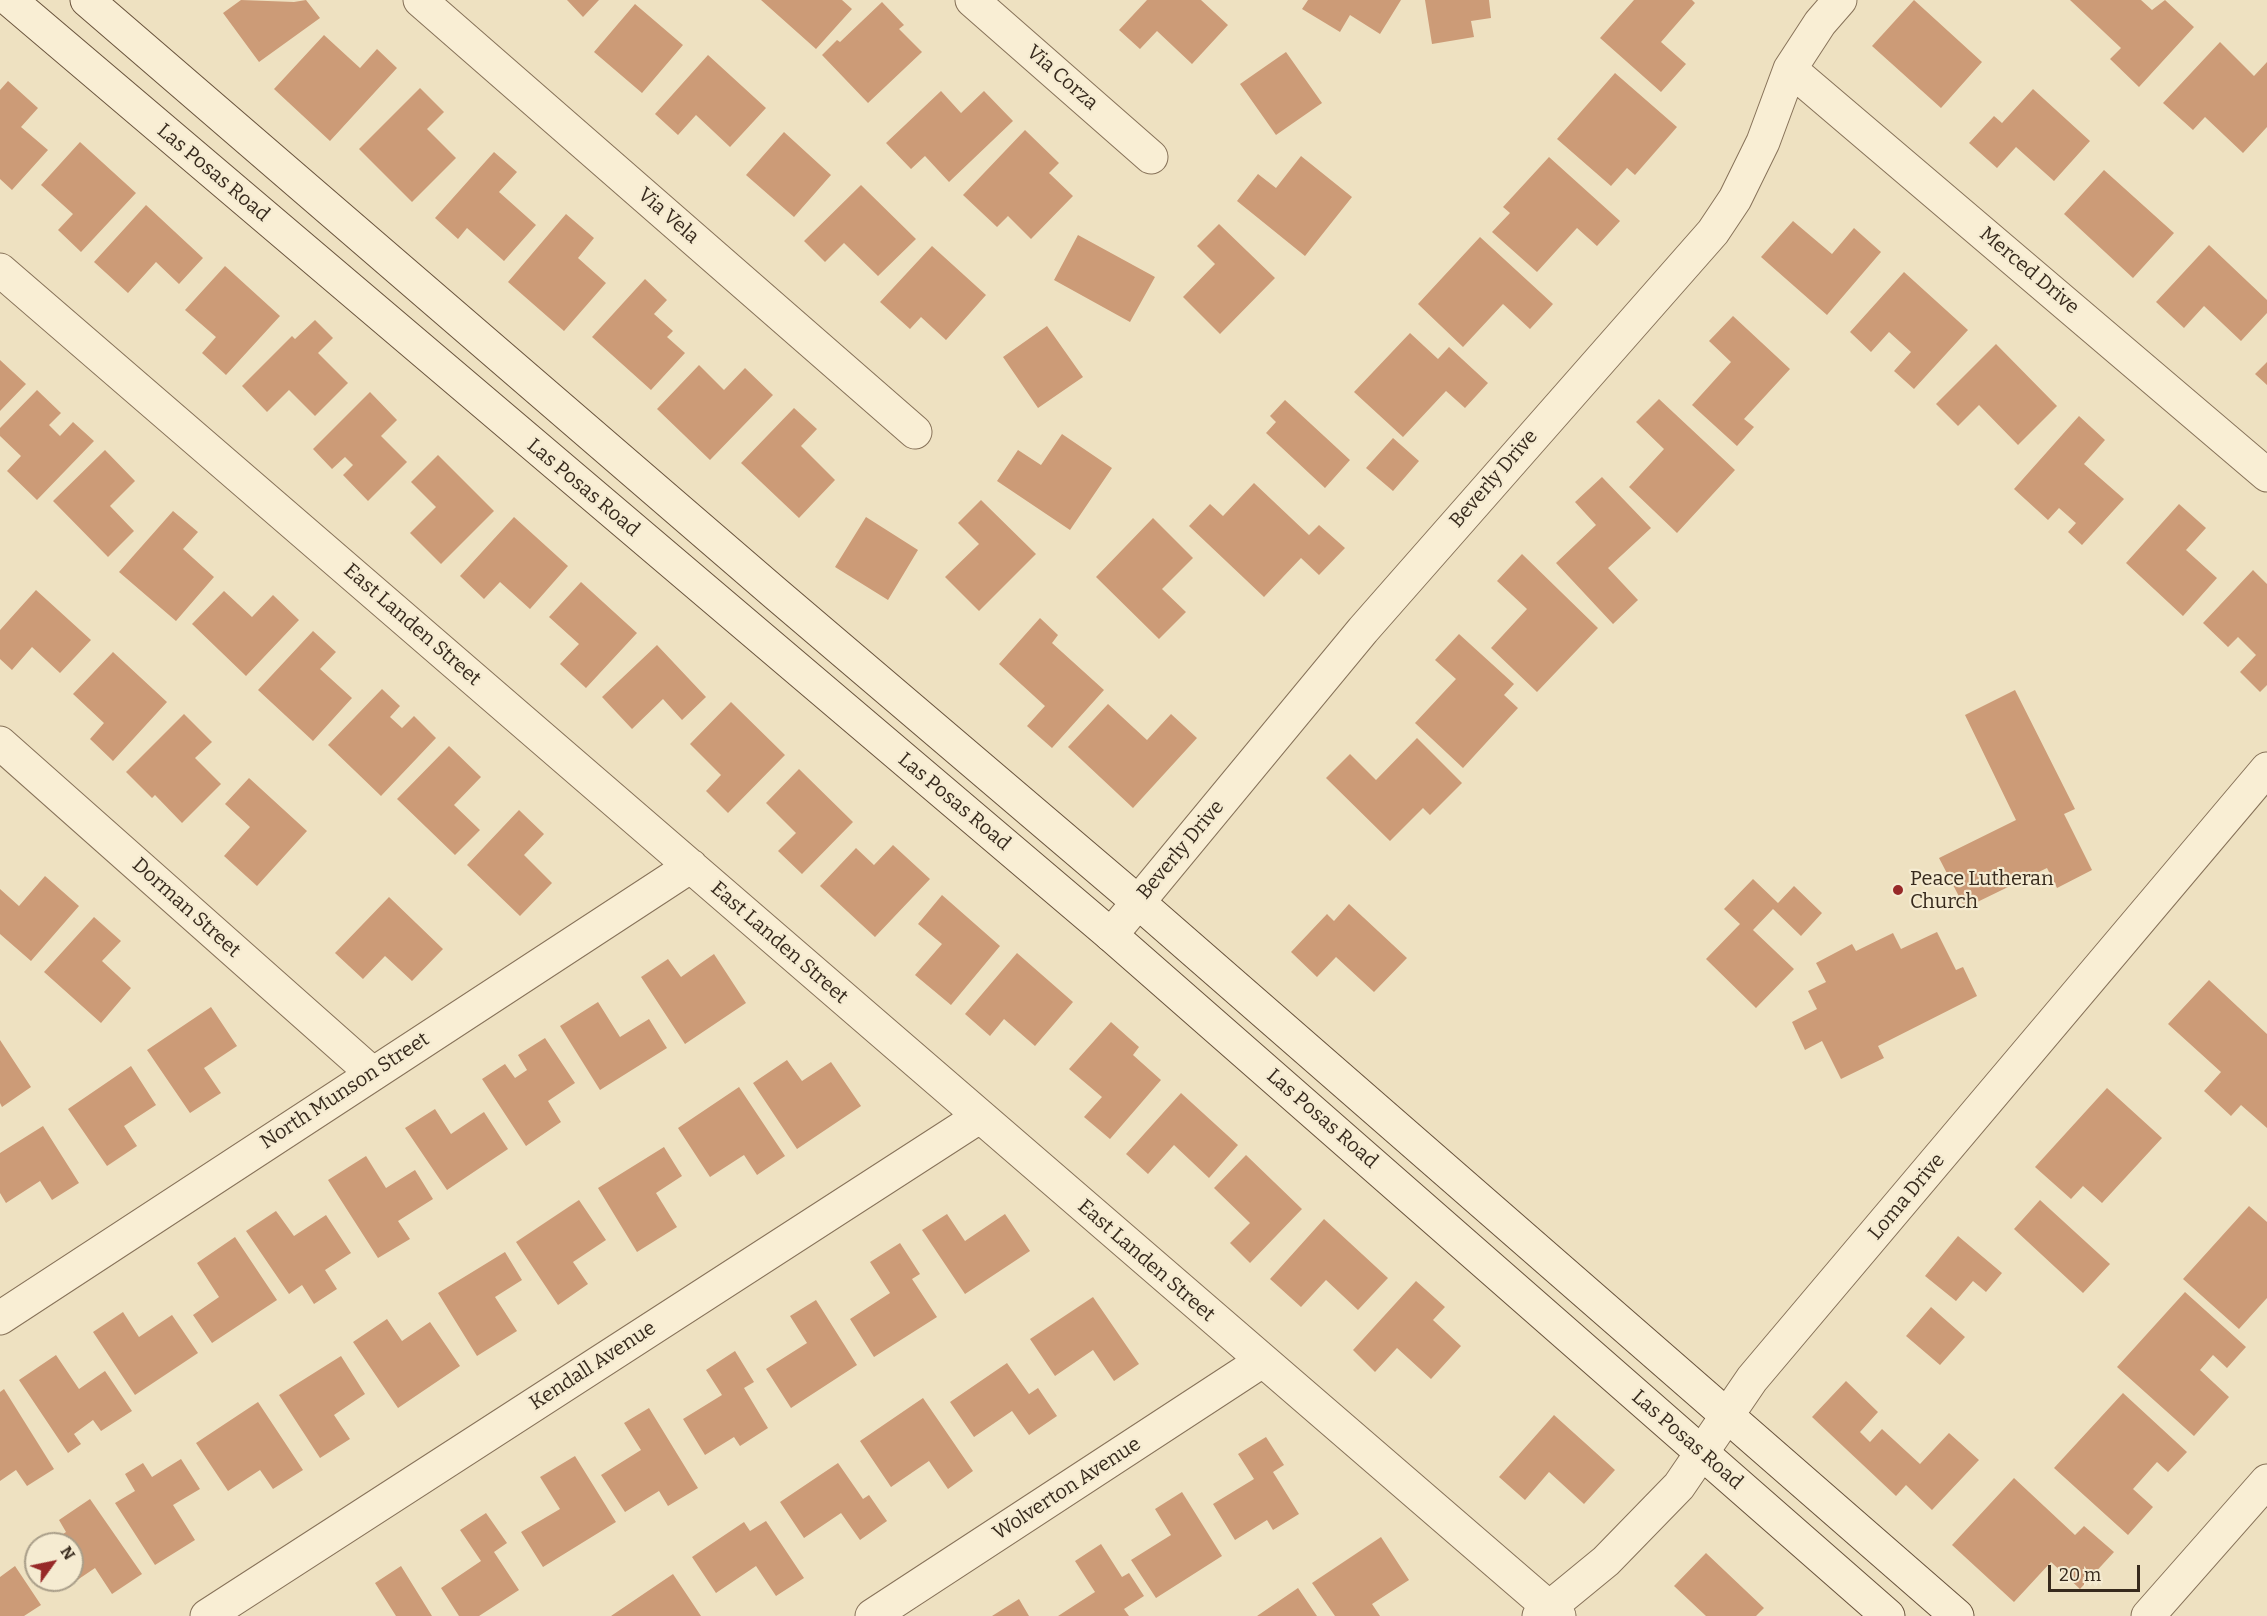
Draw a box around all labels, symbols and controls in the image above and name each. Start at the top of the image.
street label: Via Corza [1021,40,1103,116]
street label: Las Posas Road [152,119,274,227]
street label: Via Vela [632,183,704,249]
street label: Merced Drive [1974,222,2084,320]
street label: Beverly Drive [1445,425,1543,533]
street label: Las Posas Road [522,434,644,542]
street label: East Landen Street [338,559,486,691]
street label: Las Posas Road [893,748,1015,856]
street label: Beverly Drive [1133,796,1229,904]
street label: Dorman Street [127,853,245,963]
place label: Peace Lutheran Church [1910,867,2054,914]
street label: East Landen Street [705,877,853,1009]
marker: Peace Lutheran Church [1891,883,1905,897]
street label: North Munson Street [256,1027,434,1155]
street label: Las Posas Road [1261,1064,1383,1174]
street label: Loma Drive [1864,1149,1950,1245]
street label: East Landen Street [1072,1195,1220,1327]
street label: Kendall Avenue [526,1316,660,1416]
street label: Las Posas Road [1626,1385,1748,1495]
street label: Wolverton Avenue [989,1432,1145,1546]
north arrow [24,1532,84,1592]
text: N [57,1543,79,1563]
scale bar [2051,1553,2142,1591]
text: 20 m [2059,1564,2101,1586]

